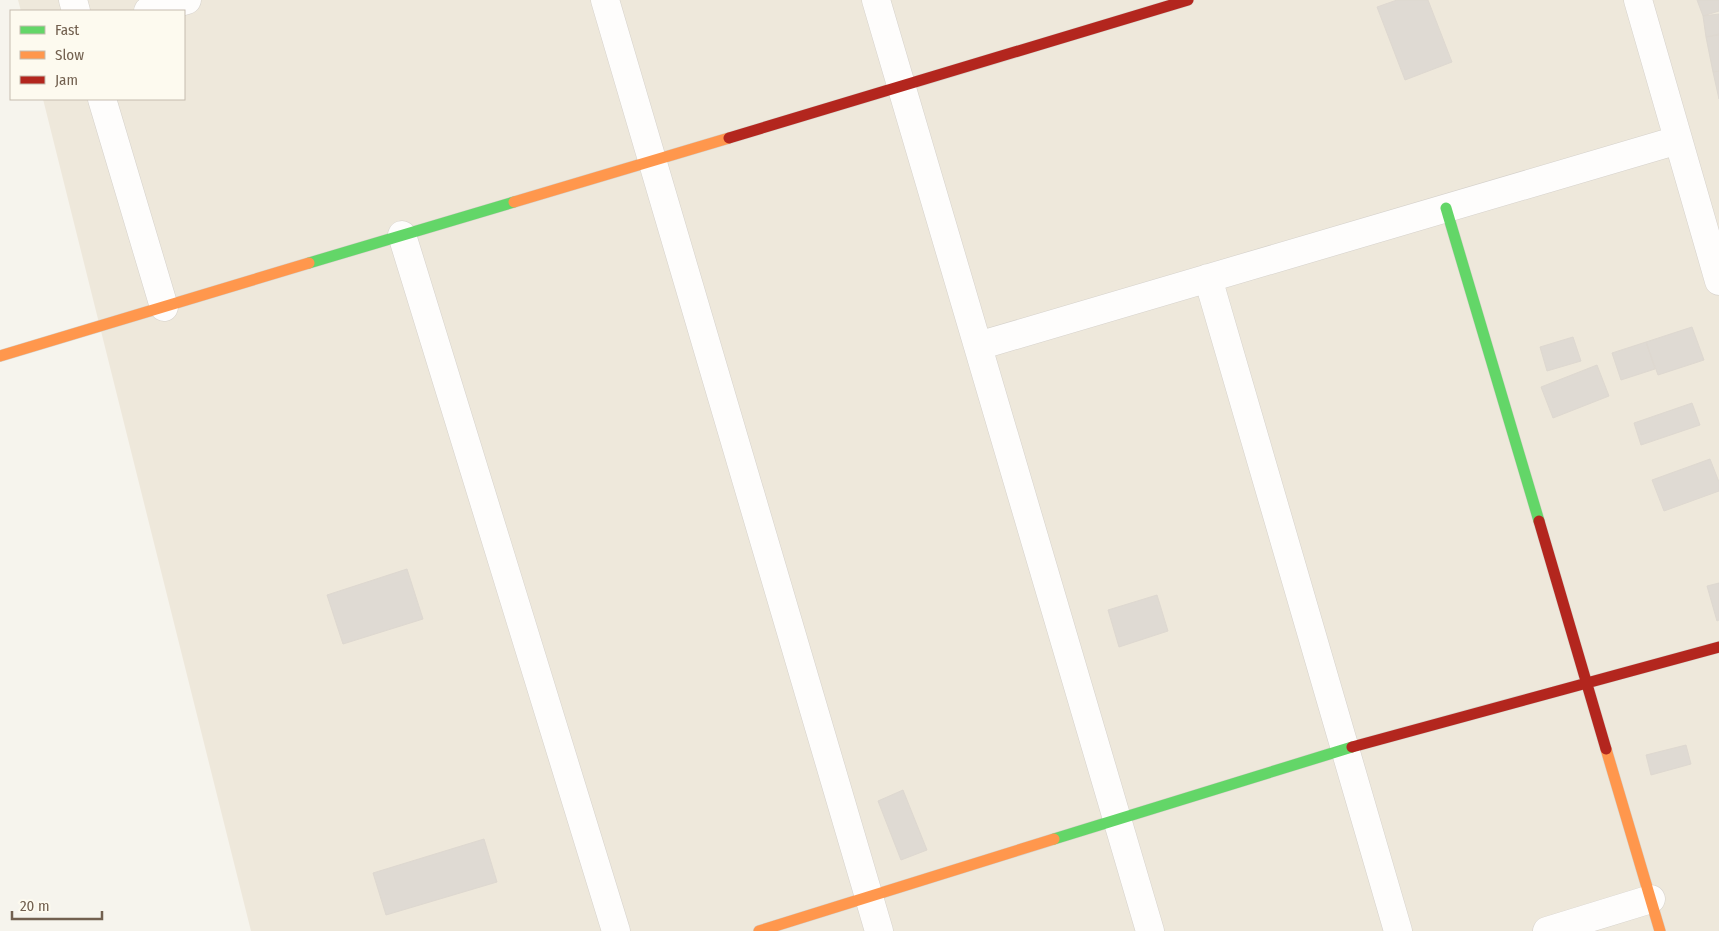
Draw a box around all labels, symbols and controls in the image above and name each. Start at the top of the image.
legend [10,10,185,100]
text: Fast [55,21,79,39]
text: Slow [55,46,84,64]
text: Jam [55,71,78,89]
scale bar [12,888,102,920]
text: 20 m [20,897,50,915]

